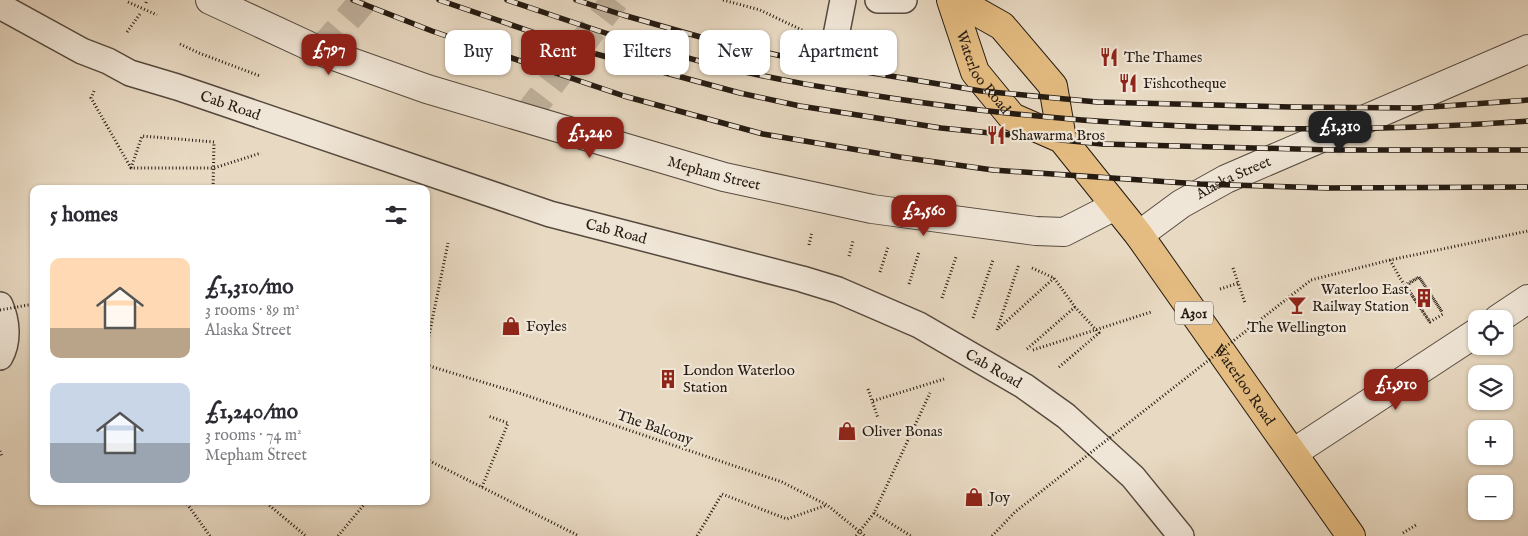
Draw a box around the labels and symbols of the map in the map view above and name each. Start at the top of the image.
street label: Waterloo Road [952,28,1015,119]
pin: £797 [299,34,359,76]
restaurant icon: The Thames [1098,46,1120,68]
place label: The Thames [1124,48,1202,67]
restaurant icon: Fishcotheque [1117,72,1139,94]
place label: Fishcotheque [1143,74,1226,93]
street label: Cab Road [198,87,264,125]
pin: £1,310 [1299,110,1381,153]
pin: £1,240 [549,116,631,159]
restaurant icon: Shawarma Bros [985,124,1007,146]
place label: Shawarma Bros [1011,126,1105,145]
street label: Mepham Street [665,152,762,195]
street label: Alaska Street [1192,152,1274,204]
pin: £2,560 [883,194,965,237]
street label: Cab Road [584,215,650,249]
place label: Waterloo East Railway Station [1312,280,1409,316]
building icon: Waterloo East Railway Station [1413,287,1435,309]
bar icon: The Wellington [1286,294,1308,316]
road number: A301 [1175,302,1213,324]
shop icon: Foyles [500,315,522,337]
place label: Foyles [526,317,567,336]
place label: The Wellington [1247,318,1347,337]
street label: Waterloo Road [1209,341,1280,430]
street label: Cab Road [962,345,1026,393]
place label: London Waterloo Station [683,361,795,397]
building icon: London Waterloo Station [657,368,679,390]
pin: £1,910 [1355,368,1437,411]
street label: The Balcony [614,406,696,450]
shop icon: Oliver Bonas [836,420,858,442]
place label: Oliver Bonas [862,422,942,441]
shop icon: Joy [963,486,985,508]
place label: Joy [987,488,1011,507]

